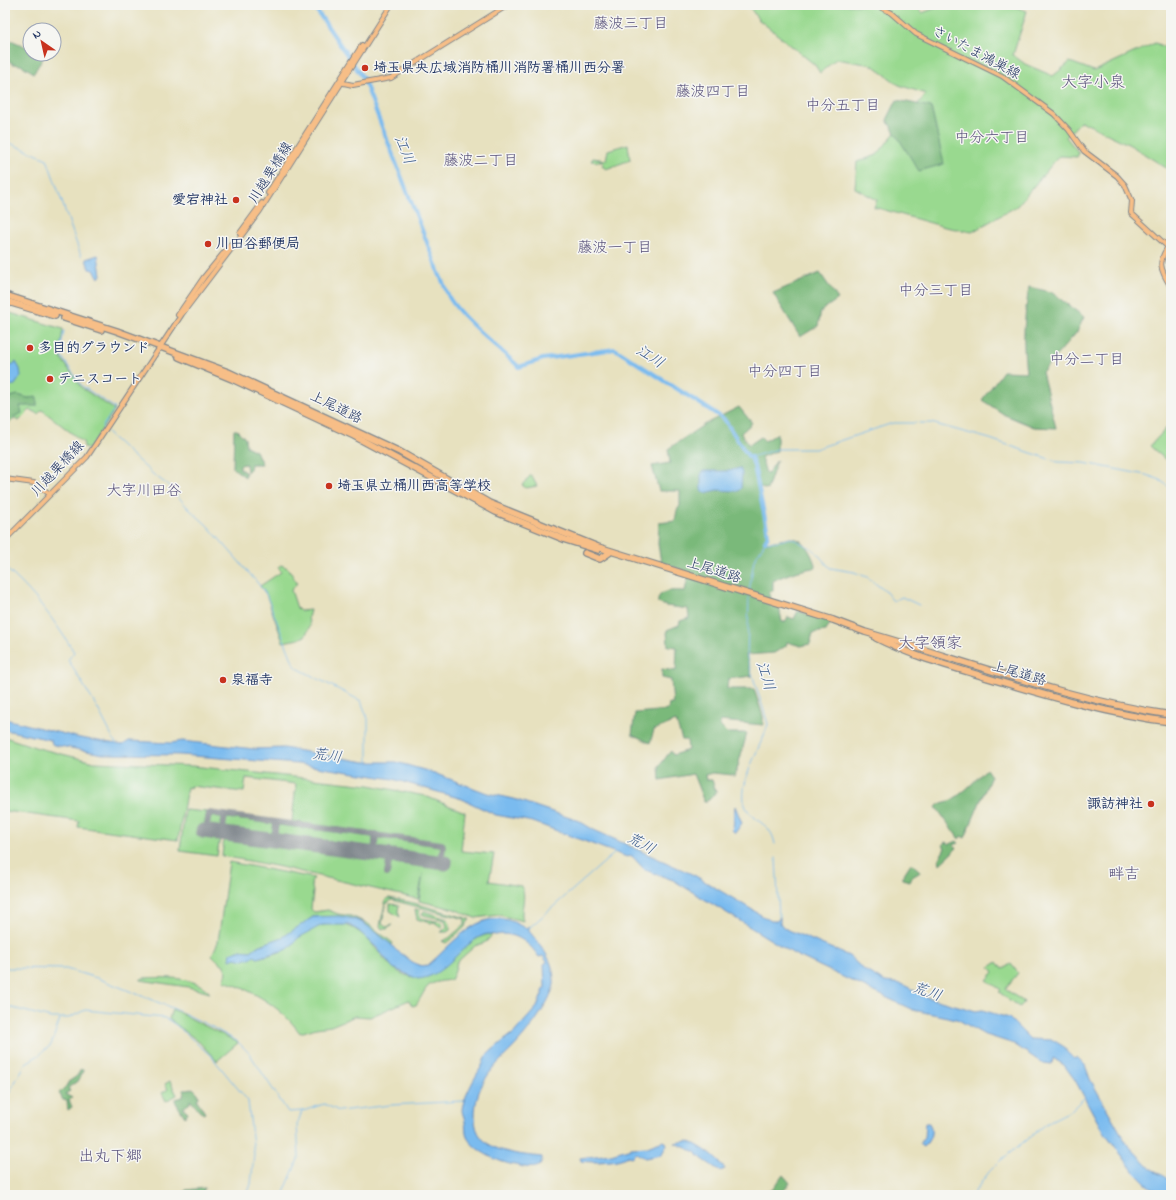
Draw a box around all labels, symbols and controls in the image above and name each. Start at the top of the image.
district label: 藤波三丁目 [593,13,669,35]
street label: さいたま鴻巣線 [928,21,1024,85]
north arrow [22,22,62,62]
text: N [29,26,45,43]
place label: 埼玉県央広域消防桶川消防署桶川西分署 [373,58,625,79]
marker: 埼玉県央広域消防桶川消防署桶川西分署 [360,63,370,73]
district label: 大字小泉 [1061,71,1125,95]
district label: 藤波四丁目 [675,81,751,103]
district label: 中分五丁目 [805,95,881,117]
district label: 中分六丁目 [954,127,1030,149]
water label: 江川 [388,132,420,168]
street label: 川越栗橋線 [244,138,298,208]
district label: 藤波二丁目 [443,150,519,172]
place label: 愛宕神社 [172,190,228,211]
marker: 愛宕神社 [231,195,241,205]
place label: 川田谷郵便局 [216,234,300,255]
district label: 藤波一丁目 [577,237,653,259]
marker: 川田谷郵便局 [203,239,213,249]
district label: 中分三丁目 [898,280,974,302]
place label: 多目的グラウンド [38,338,150,359]
water label: 江川 [631,340,669,374]
marker: 多目的グラウンド [25,343,35,353]
district label: 中分二丁目 [1049,349,1125,371]
district label: 中分四丁目 [747,361,823,383]
place label: テニスコート [58,369,142,390]
marker: テニスコート [45,374,55,384]
street label: 上尾道路 [306,386,366,430]
street label: 川越栗橋線 [26,436,90,502]
place label: 埼玉県立桶川西高等学校 [337,476,491,497]
district label: 大字川田谷 [106,480,182,502]
marker: 埼玉県立桶川西高等学校 [324,481,334,491]
street label: 上尾道路 [684,553,744,589]
district label: 大字領家 [898,632,962,656]
street label: 上尾道路 [989,656,1049,692]
water label: 江川 [750,658,780,694]
place label: 泉福寺 [231,670,273,691]
marker: 泉福寺 [218,675,228,685]
water label: 荒川 [311,743,343,769]
place label: 諏訪神社 [1087,794,1143,815]
marker: 諏訪神社 [1146,799,1156,809]
water label: 荒川 [623,827,659,861]
district label: 畔吉 [1108,863,1140,887]
water label: 荒川 [909,977,945,1007]
district label: 出丸下郷 [78,1145,142,1169]

